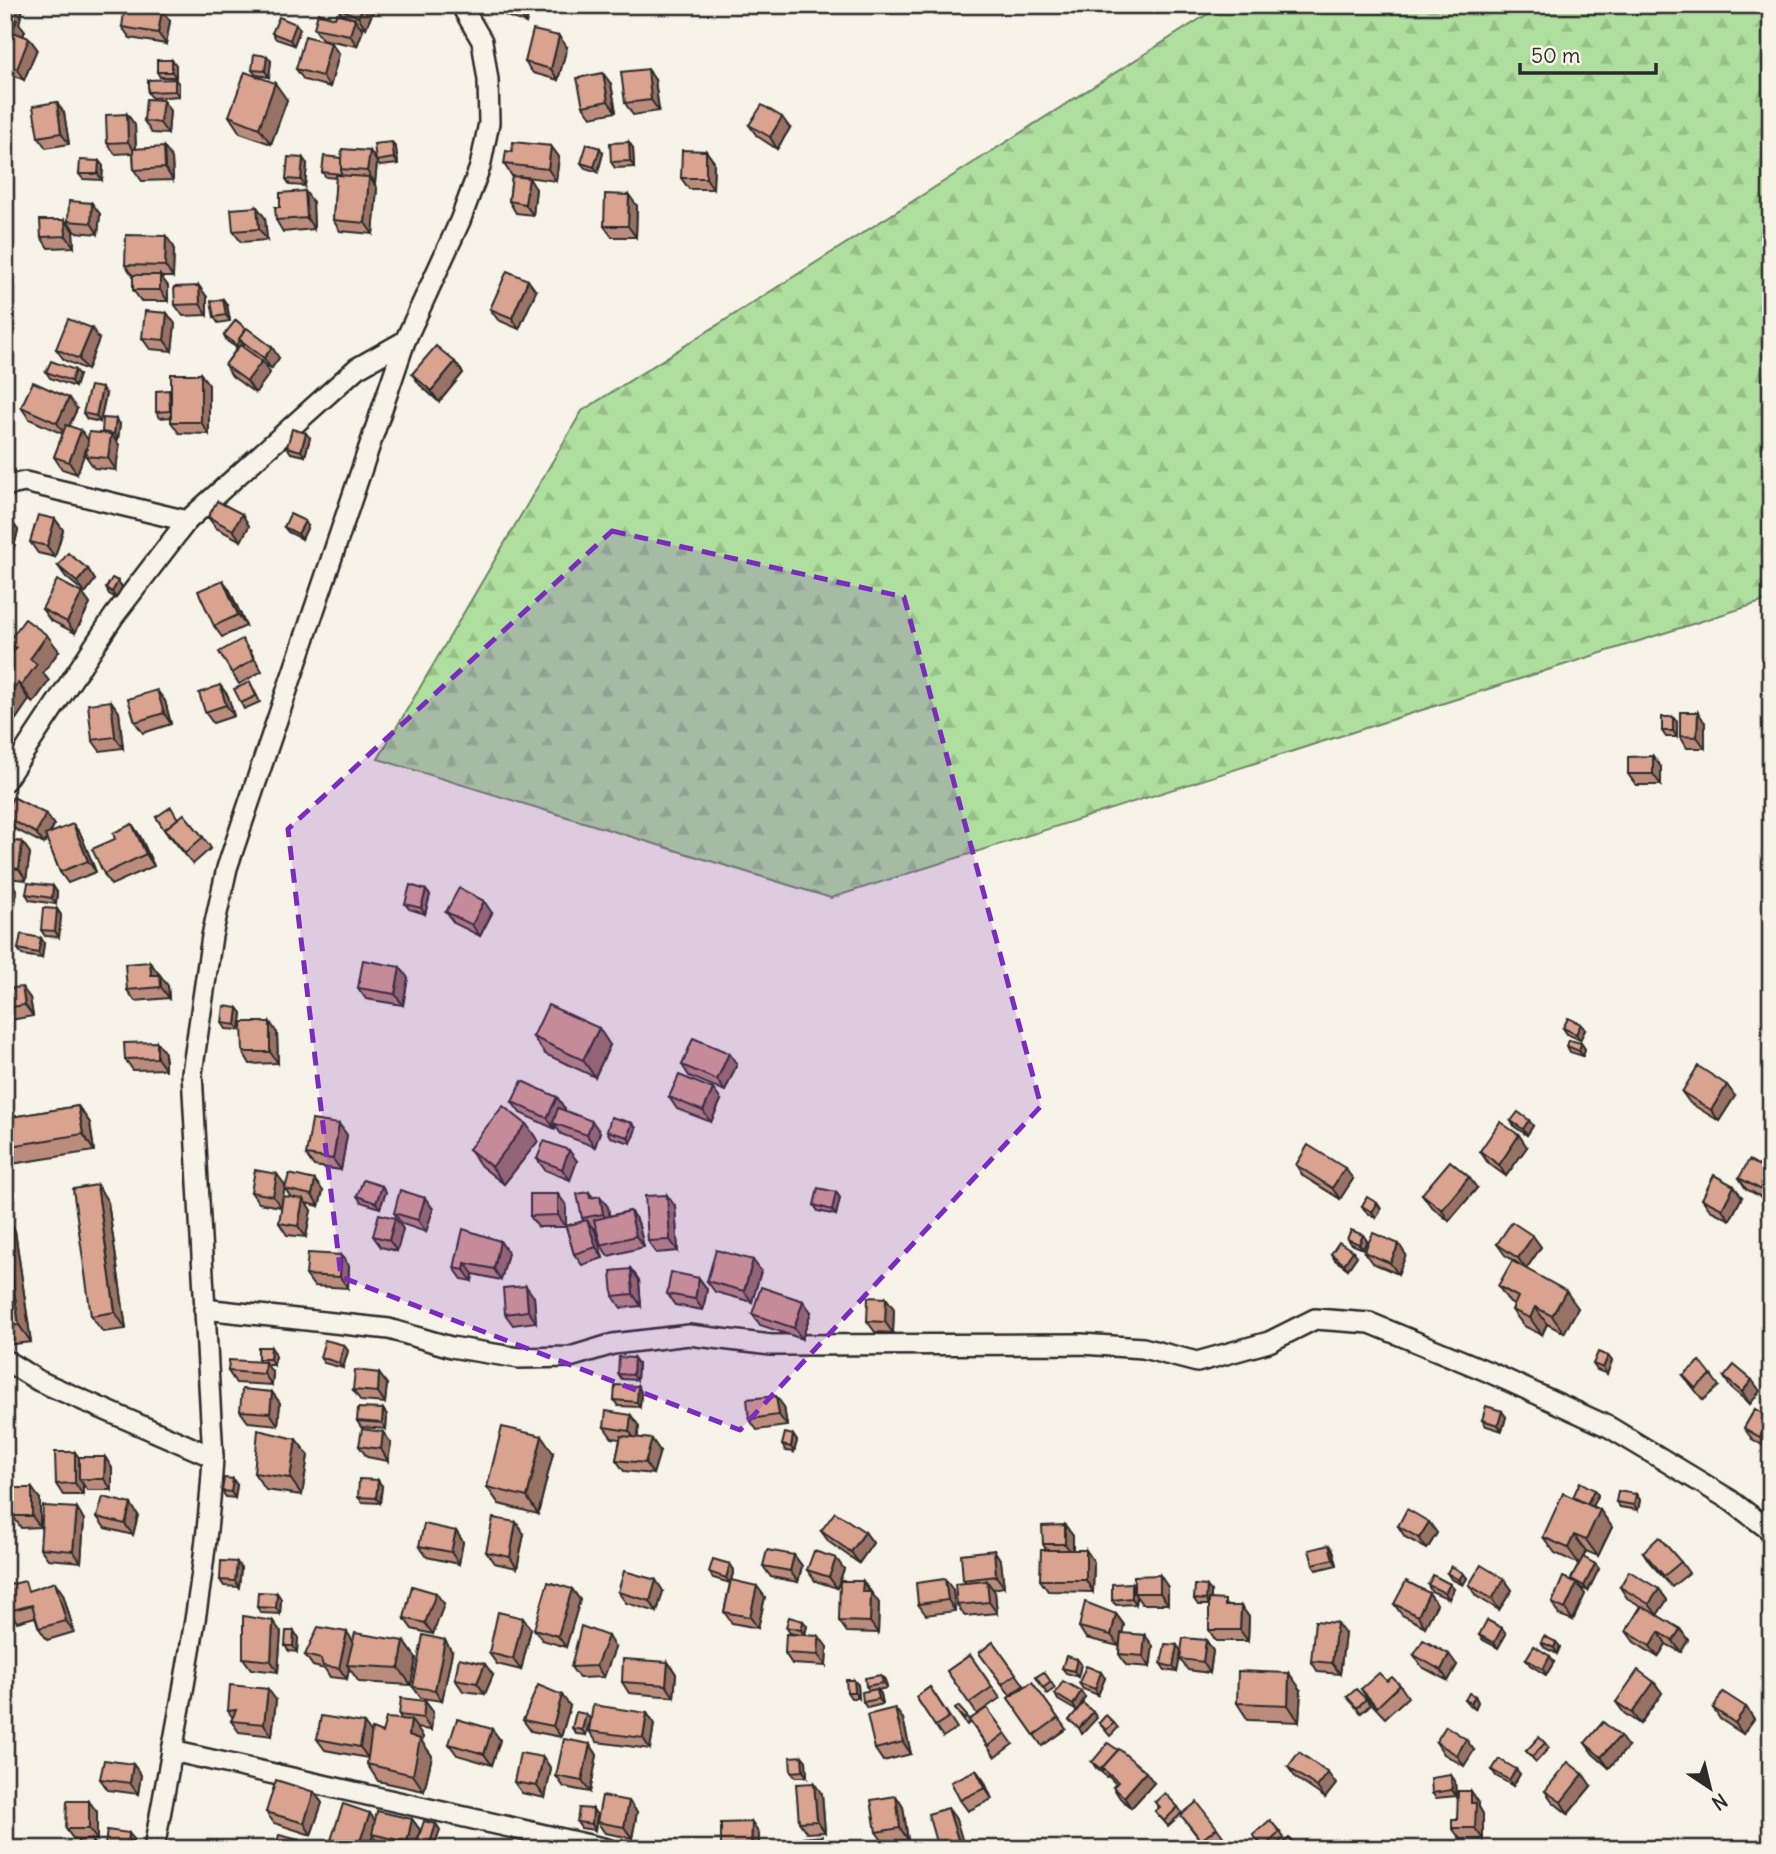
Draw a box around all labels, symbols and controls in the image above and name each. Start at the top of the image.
scale bar [1520,32,1657,76]
text: 50 m [1531,42,1580,69]
north arrow [1674,1752,1744,1822]
text: N [1707,1788,1732,1816]

